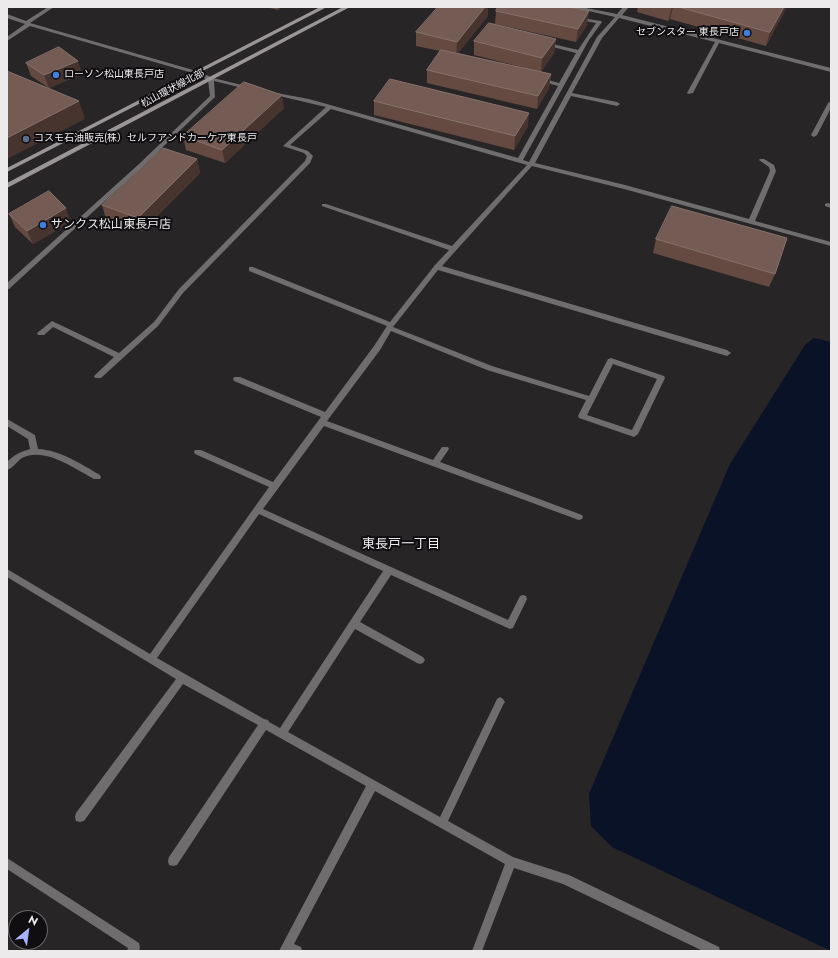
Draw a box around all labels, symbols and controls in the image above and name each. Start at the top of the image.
place label: セブンスター 東長戸店 [636,27,739,39]
marker: セブンスター 東長戸店 [742,28,752,38]
street label: 松山環状線北部 [139,67,207,111]
place label: ローソン松山東長戸店 [64,69,164,81]
marker: ローソン松山東長戸店 [51,70,61,80]
place label: コスモ石油販売(株）セルフアンドカーケア東長戸 [34,133,257,145]
marker: コスモ石油販売(株）セルフアンドカーケア東長戸 [21,134,31,144]
place label: サンクス松山東長戸店 [51,218,171,232]
marker: サンクス松山東長戸店 [38,220,48,230]
district label: 東長戸一丁目 [362,537,440,553]
north arrow [8,910,48,950]
text: N [26,911,41,929]

